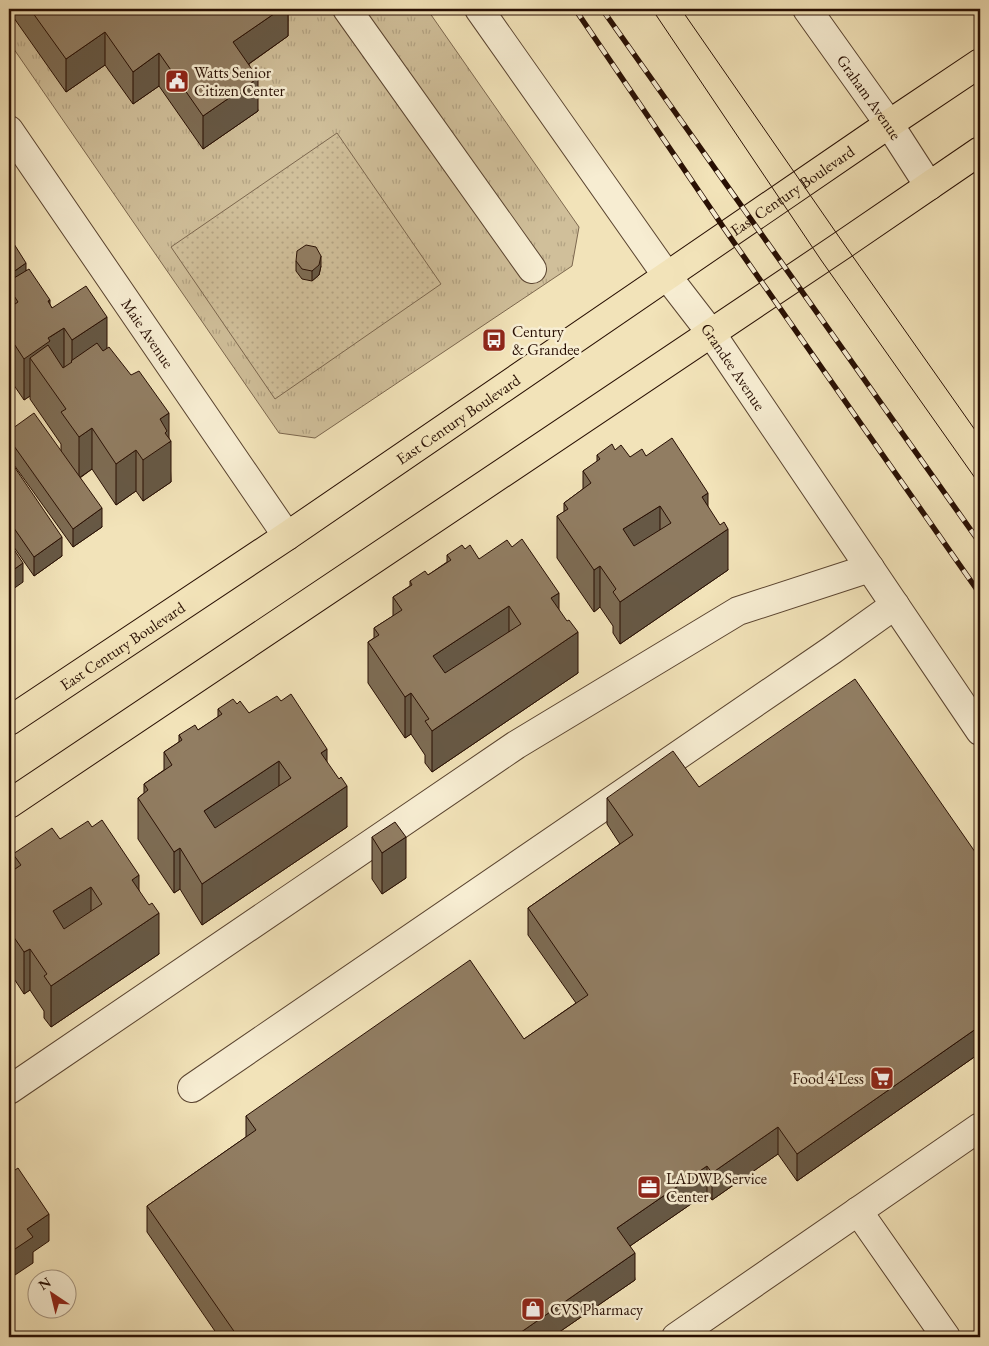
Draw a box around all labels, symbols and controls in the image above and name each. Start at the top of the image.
street label: Graham Avenue [832,50,907,144]
place label: Watts Senior Citizen Center [194,62,285,101]
public building icon: Watts Senior Citizen Center [164,68,190,94]
street label: East Century Boulevard [726,140,859,240]
street label: Maie Avenue [117,294,179,372]
street label: Grandee Avenue [696,318,771,414]
place label: Century & Grandee [512,321,580,360]
bus stop icon: Century & Grandee [481,327,507,353]
street label: East Century Boulevard [392,369,525,469]
street label: East Century Boulevard [56,596,190,695]
supermarket icon: Food 4 Less [869,1065,895,1091]
place label: Food 4 Less [792,1068,864,1089]
place label: LADWP Service Center [666,1168,767,1207]
office icon: LADWP Service Center [636,1174,662,1200]
north arrow [28,1268,78,1318]
text: N [35,1272,55,1294]
shop icon: CVS Pharmacy [520,1296,546,1322]
place label: CVS Pharmacy [550,1299,644,1320]

